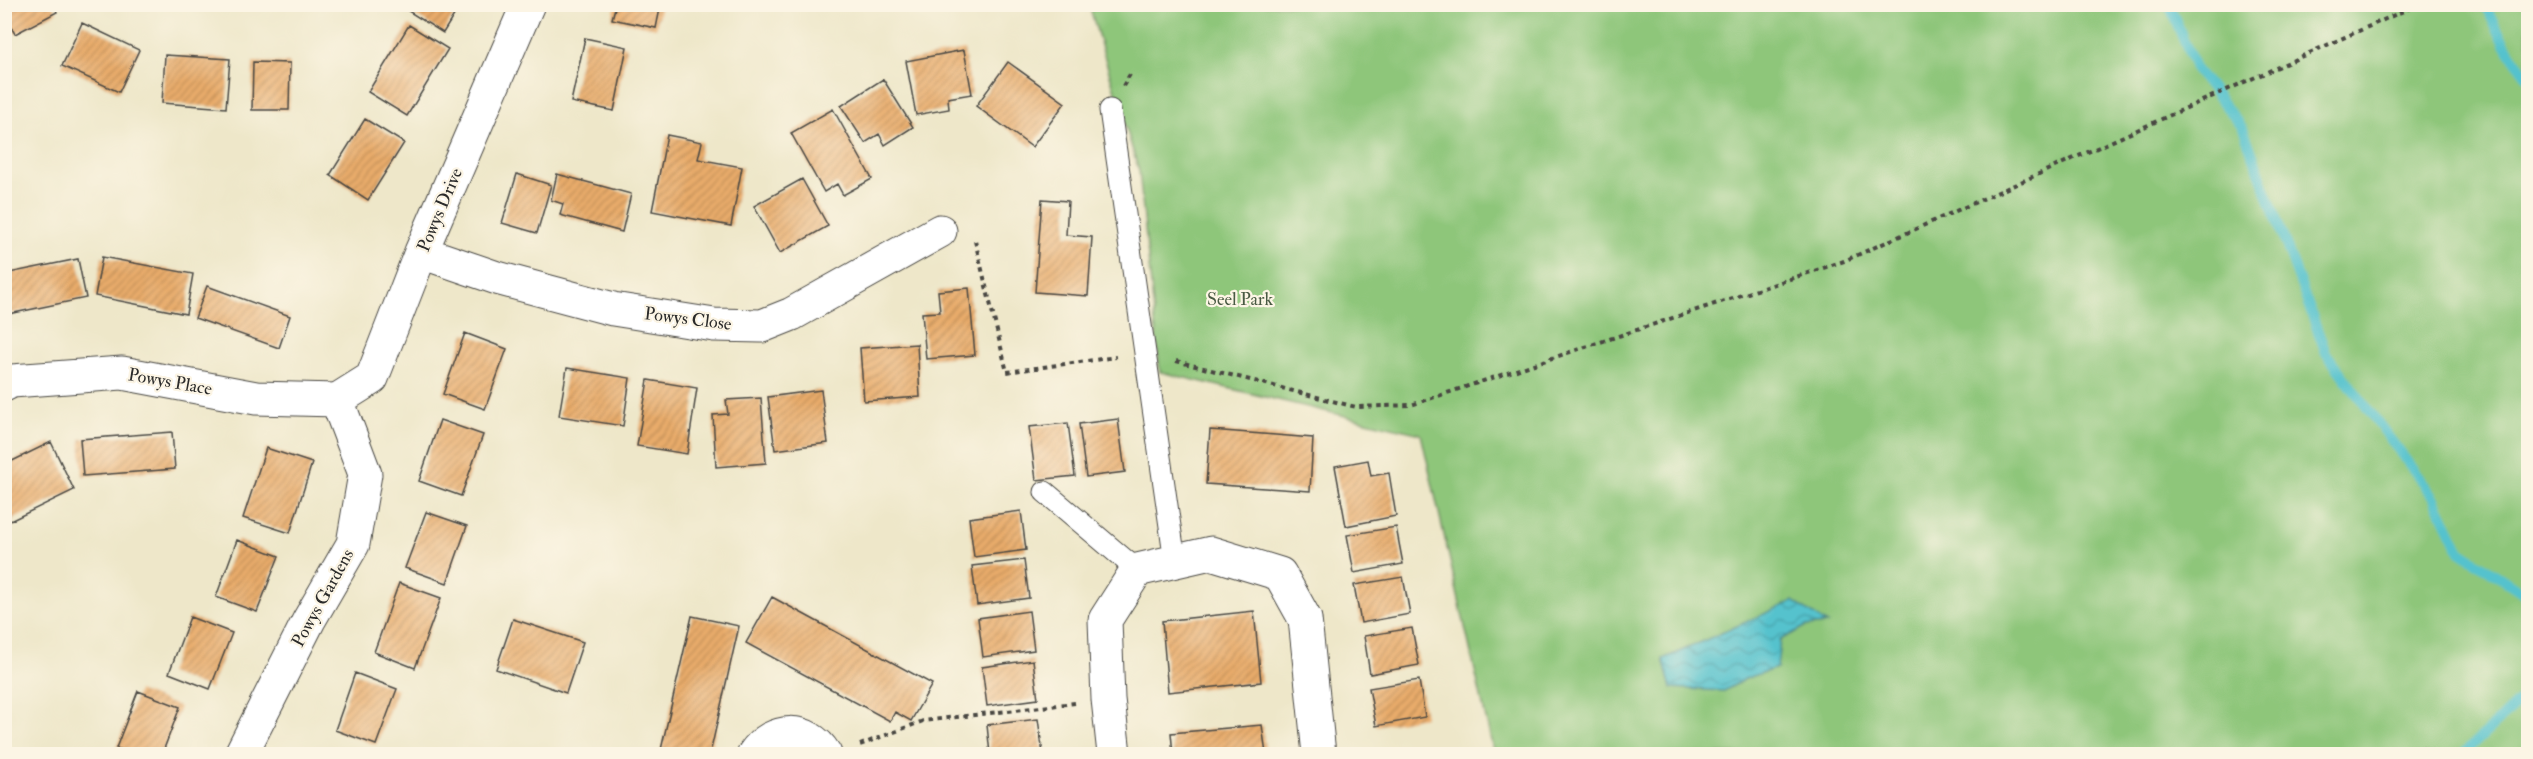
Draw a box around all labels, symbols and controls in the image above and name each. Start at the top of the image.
street label: Powys Drive [412,164,468,255]
park label: Seel Park [1207,288,1273,311]
street label: Powys Close [643,302,733,336]
street label: Powys Place [126,363,214,401]
street label: Powys Gardens [287,545,359,651]

